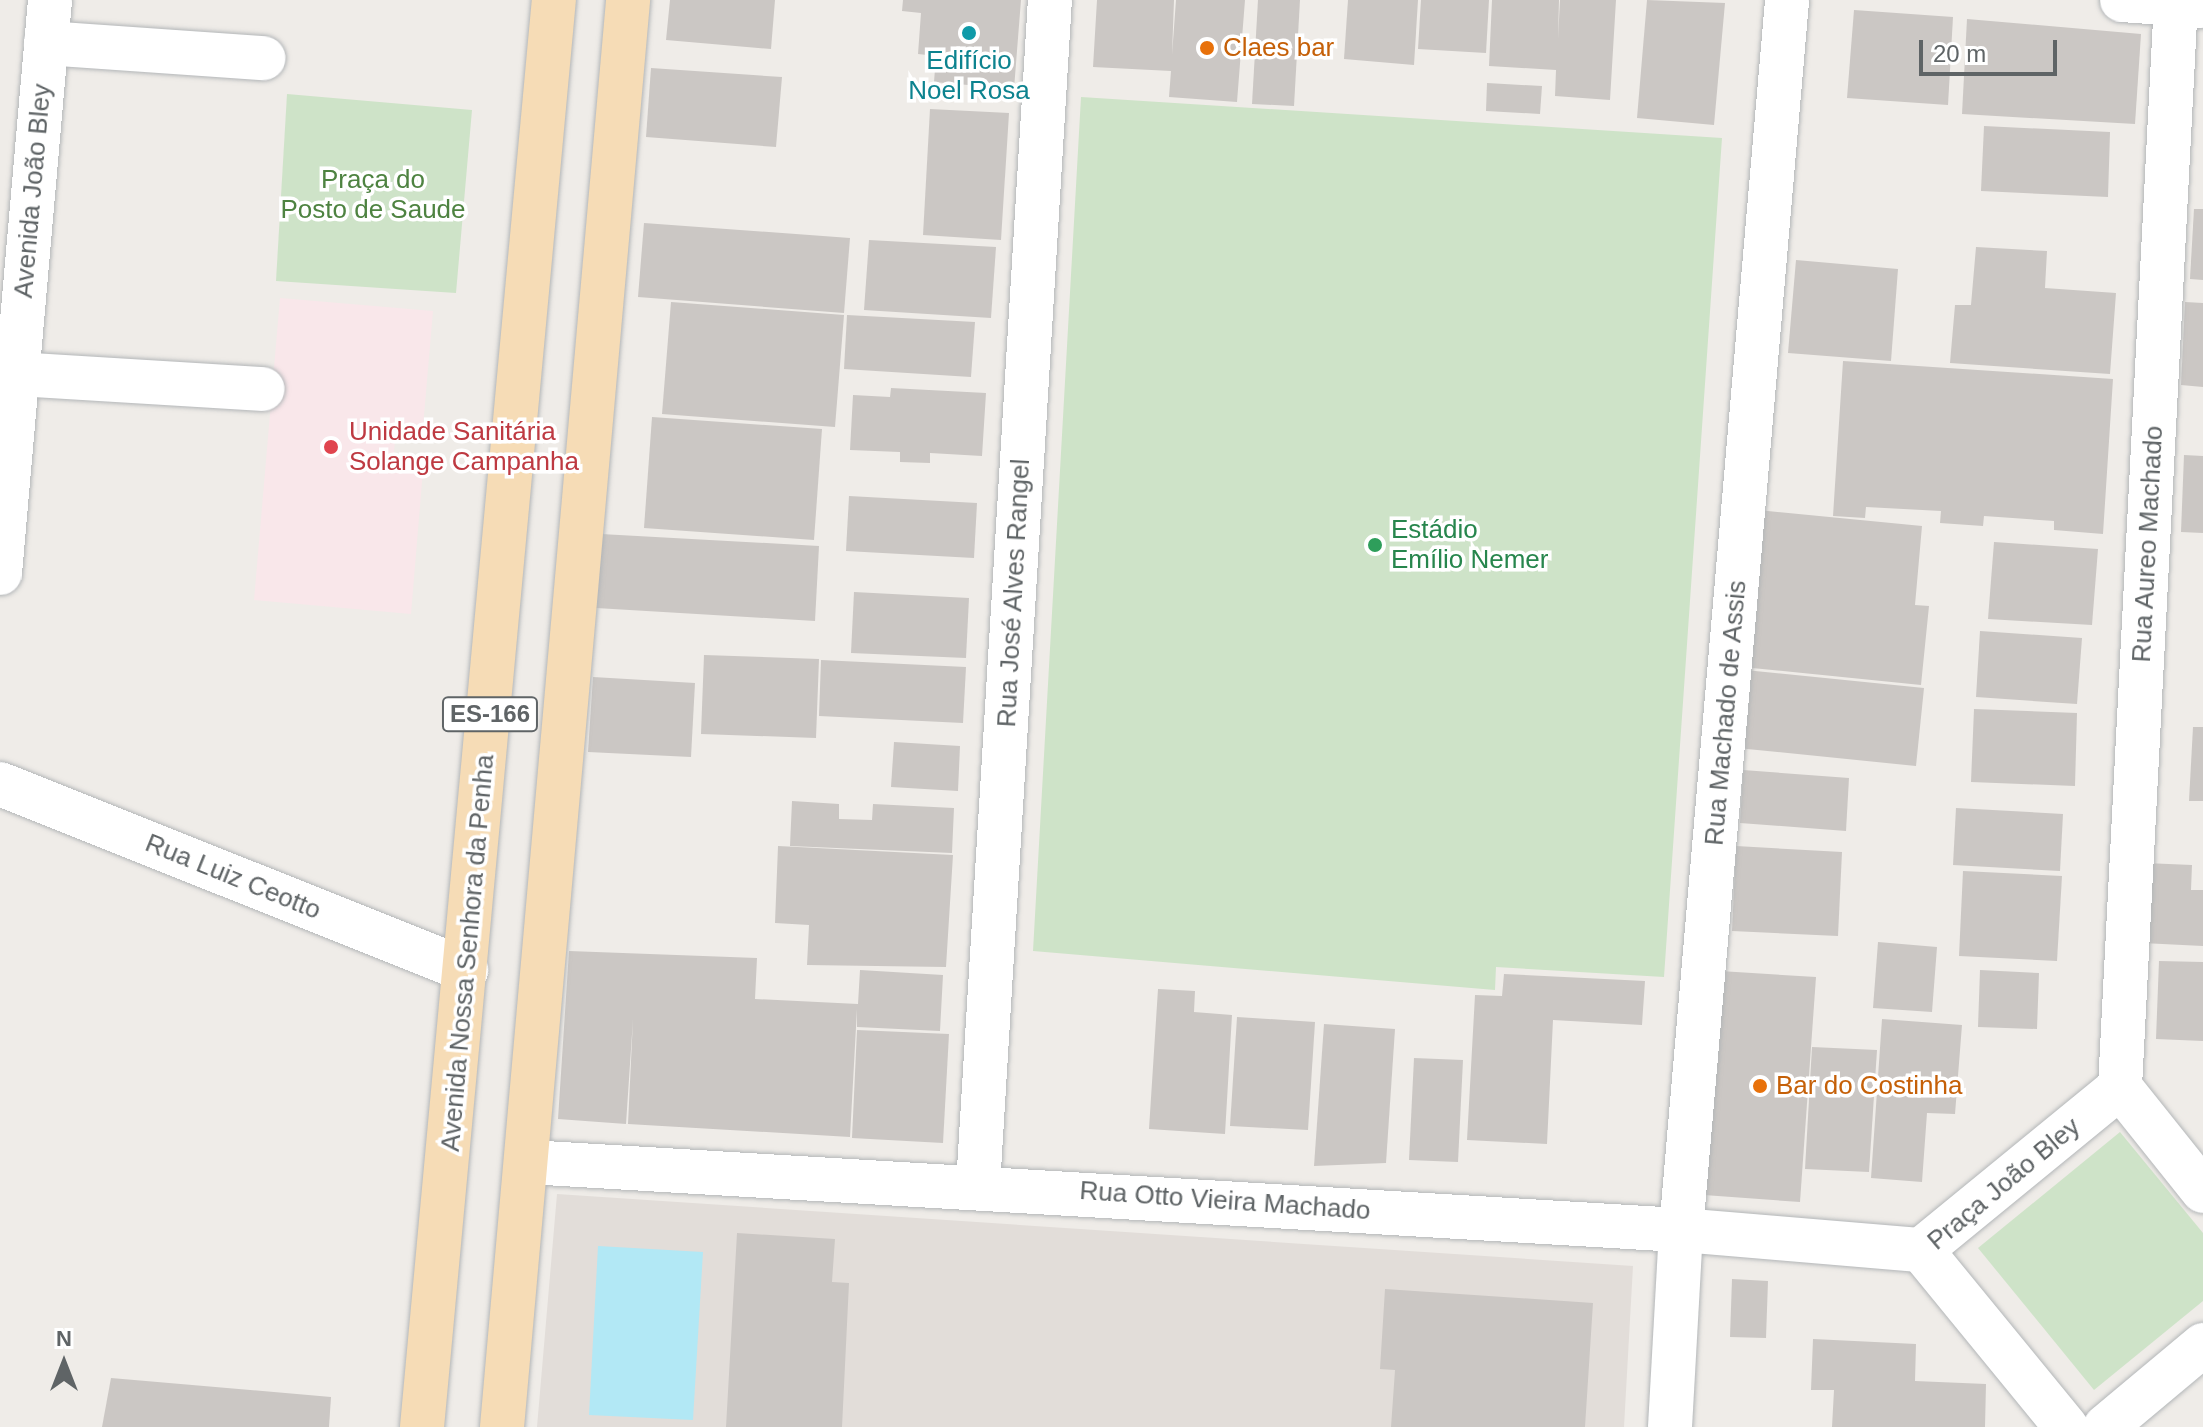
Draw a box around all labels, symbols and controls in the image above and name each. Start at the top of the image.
marker: Edifício Noel Rosa [960,24,978,42]
scale bar [1923,24,2061,74]
place label: Claes bar [1223,32,1334,64]
marker: Claes bar [1198,39,1216,57]
text: 20 m [1933,40,1986,67]
place label: Edifício Noel Rosa [908,45,1030,106]
street label: Avenida João Bley [8,83,58,299]
park label: Praça do Posto de Saude [280,164,466,226]
place label: Unidade Sanitária Solange Campanha [349,416,579,478]
street label: Rua Aureo Machado [2126,424,2170,664]
marker: Unidade Sanitária Solange Campanha [320,436,342,458]
street label: Rua José Alves Rangel [991,457,1037,729]
place label: Estádio Emílio Nemer [1391,514,1548,576]
marker: Estádio Emílio Nemer [1366,536,1384,554]
street label: Rua Machado de Assis [1699,578,1753,848]
road number: ES-166 [440,694,540,734]
street label: Avenida Nossa Senhora da Penha [435,753,501,1153]
street label: Rua Luiz Ceotto [141,828,325,926]
place label: Bar do Costinha [1776,1070,1962,1102]
marker: Bar do Costinha [1751,1077,1769,1095]
street label: Praça João Bley [1921,1111,2087,1257]
street label: Rua Otto Vieira Machado [1079,1175,1371,1227]
north arrow [24,1323,104,1403]
text: N [56,1326,72,1351]

